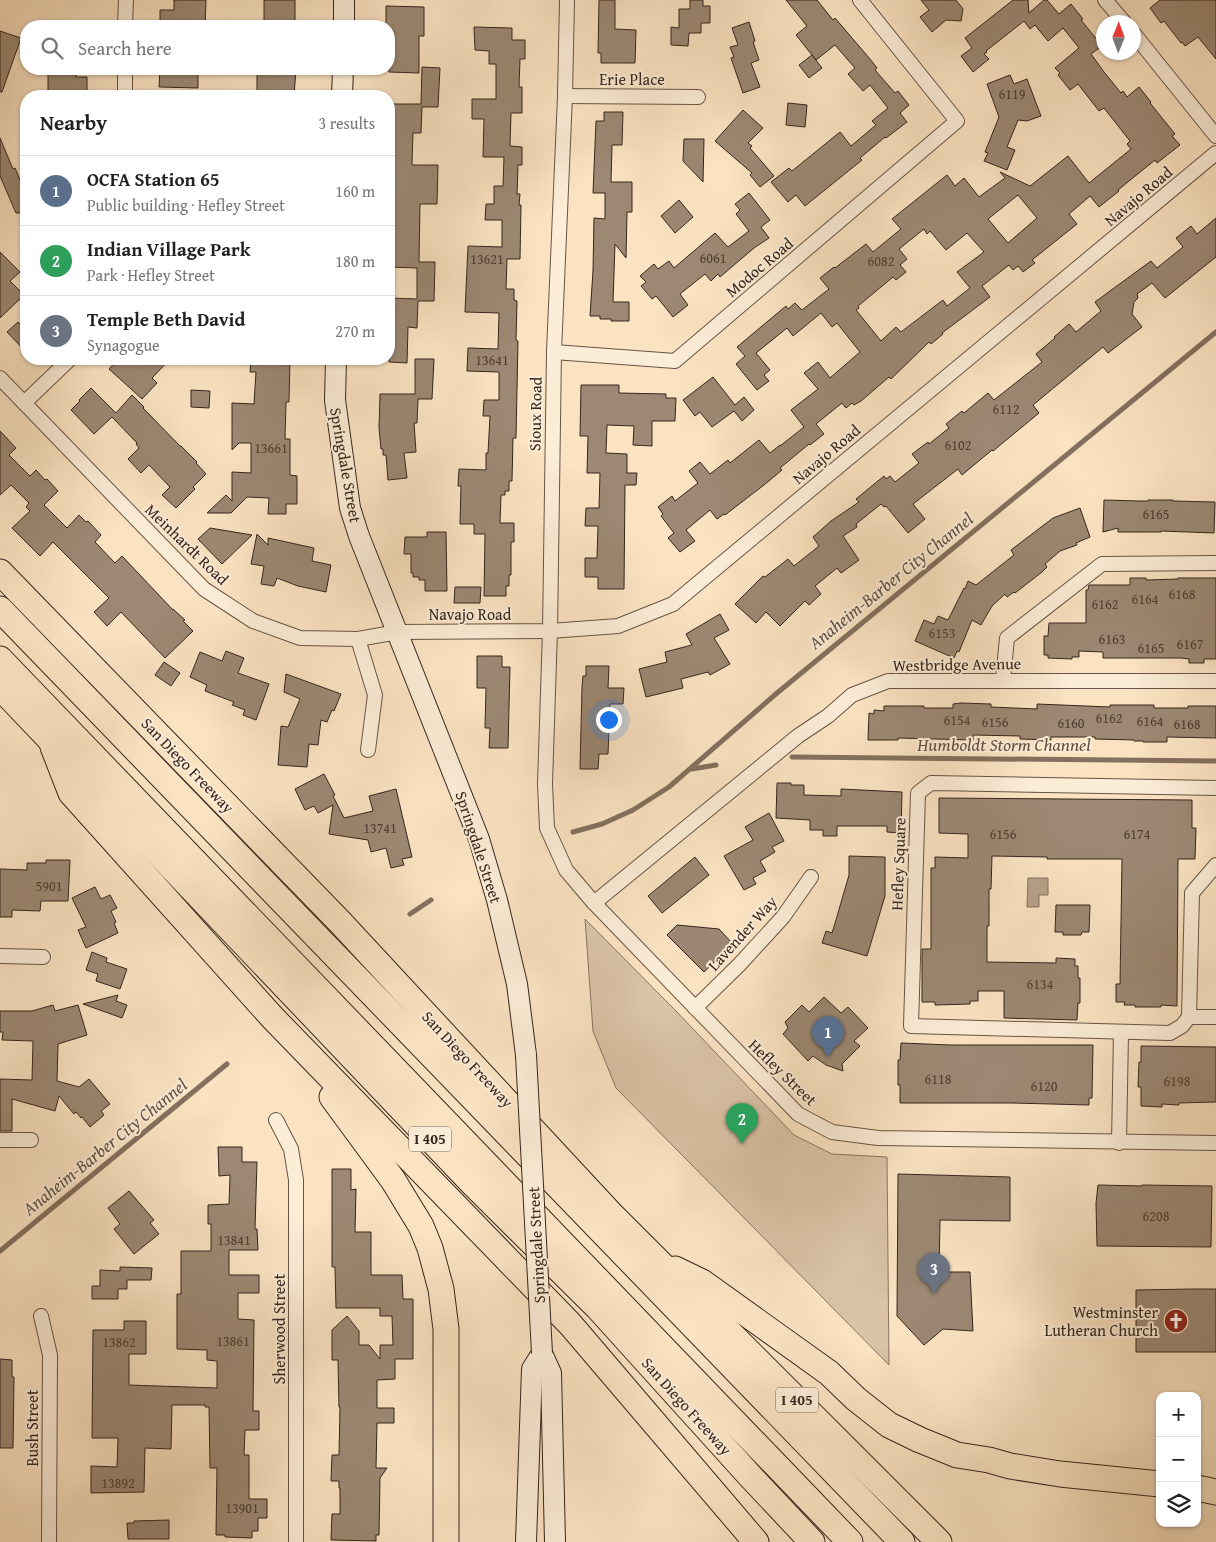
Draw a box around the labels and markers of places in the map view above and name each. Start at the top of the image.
pin: 1 [812,1016,844,1057]
pin: 2 [726,1103,758,1144]
pin: 3 [918,1253,950,1294]
place label: Westminster Lutheran Church [1044,1300,1158,1342]
church icon: Westminster Lutheran Church [1163,1308,1189,1334]

